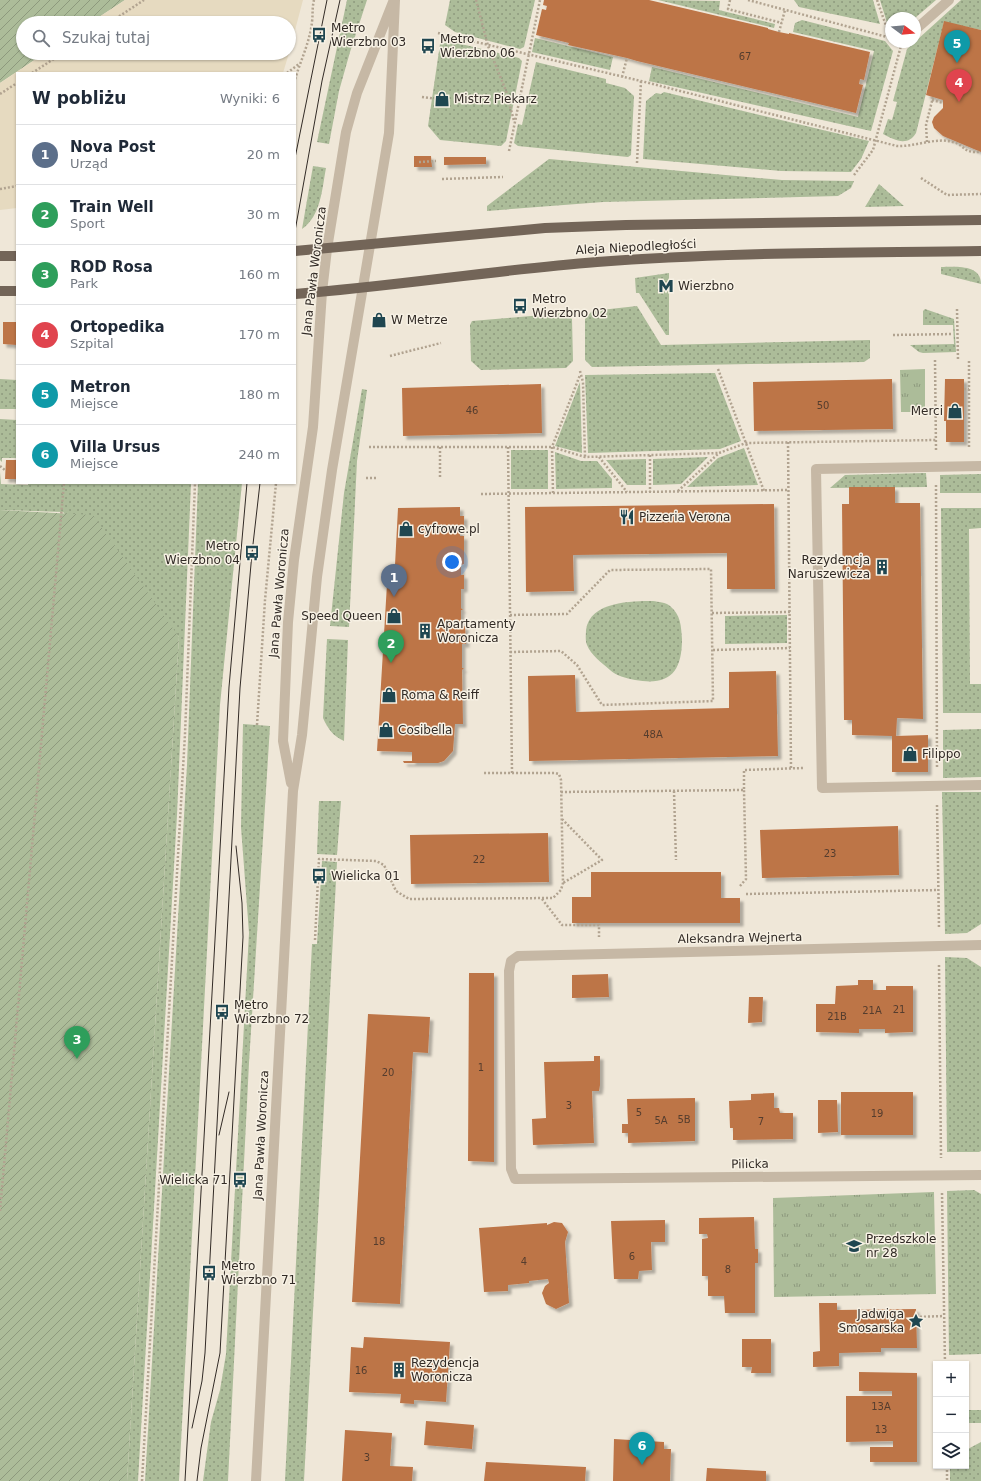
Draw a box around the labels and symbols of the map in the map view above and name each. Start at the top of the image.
north arrow [885,12,921,48]
place label: Metro Wierzbno 03 [331,21,406,49]
bus stop icon: Metro Wierzbno 03 [310,26,328,44]
pin: 5 [944,30,970,63]
place label: Metro Wierzbno 06 [440,32,515,60]
bus stop icon: Metro Wierzbno 06 [419,37,437,55]
house number: 67 [739,51,751,62]
pin: 4 [946,69,972,102]
shop icon: Mistrz Piekarz [433,90,451,108]
place label: Mistrz Piekarz [454,92,537,106]
street label: Jana Pawła Woronicza [299,206,329,337]
street label: Aleja Niepodległości [575,237,697,257]
metro station icon: Wierzbno [657,277,675,295]
place label: Wierzbno [678,279,734,293]
place label: Metro Wierzbno 02 [532,292,607,320]
bus stop icon: Metro Wierzbno 02 [511,297,529,315]
shop icon: W Metrze [370,311,388,329]
place label: W Metrze [391,313,448,327]
house number: 50 [817,400,829,411]
shop icon: Merci [946,402,964,420]
place label: Merci [911,404,943,418]
house number: 46 [466,405,478,416]
restaurant icon: Pizzeria Verona [618,508,636,526]
place label: Pizzeria Verona [639,510,730,524]
shop icon: cyfrowe.pl [397,520,415,538]
place label: cyfrowe.pl [418,522,480,536]
street label: Jana Pawła Woronicza [266,528,292,659]
place label: Metro Wierzbno 04 [165,539,240,567]
bus stop icon: Metro Wierzbno 04 [243,544,261,562]
your location [442,552,462,572]
place label: Rezydencja Naruszewicza [788,553,870,581]
building icon: Rezydencja Naruszewicza [873,558,891,576]
pin: 1 [381,564,407,597]
shop icon: Speed Queen [385,607,403,625]
place label: Speed Queen [301,609,382,623]
place label: Apartamenty Woronicza [437,617,516,645]
building icon: Apartamenty Woronicza [416,622,434,640]
pin: 2 [378,630,404,663]
shop icon: Roma & Reiff [380,686,398,704]
place label: Roma & Reiff [401,688,480,702]
shop icon: Cosibella [377,721,395,739]
place label: Cosibella [398,723,452,737]
house number: 48A [643,729,663,740]
shop icon: Filippo [901,745,919,763]
place label: Filippo [922,747,961,761]
house number: 23 [824,848,836,859]
house number: 22 [473,854,485,865]
bus stop icon: Wielicka 01 [310,867,328,885]
place label: Wielicka 01 [331,869,400,883]
street label: Aleksandra Wejnerta [678,930,802,946]
place label: Metro Wierzbno 72 [234,998,309,1026]
bus stop icon: Metro Wierzbno 72 [213,1003,231,1021]
house number: 21 [893,1004,905,1015]
house number: 21A [862,1005,882,1016]
house number: 21B [827,1011,847,1022]
pin: 3 [64,1026,90,1059]
house number: 1 [478,1062,484,1073]
house number: 20 [382,1067,394,1078]
street label: Jana Pawła Woronicza [251,1070,271,1201]
house number: 3 [566,1100,572,1111]
house number: 5 [636,1107,642,1118]
house number: 19 [871,1108,883,1119]
house number: 5B [677,1114,691,1125]
house number: 5A [654,1115,668,1126]
house number: 7 [758,1116,764,1127]
street label: Pilicka [731,1157,769,1171]
bus stop icon: Wielicka 71 [231,1171,249,1189]
place label: Wielicka 71 [159,1173,228,1187]
place label: Przedszkole nr 28 [866,1232,936,1260]
house number: 18 [373,1236,385,1247]
school or university icon: Przedszkole nr 28 [845,1237,863,1255]
house number: 6 [629,1251,635,1262]
house number: 4 [521,1256,527,1267]
place label: Metro Wierzbno 71 [221,1259,296,1287]
bus stop icon: Metro Wierzbno 71 [200,1264,218,1282]
house number: 8 [725,1264,731,1275]
place label: Jadwiga Smosarska [838,1307,904,1335]
place icon: Jadwiga Smosarska [907,1312,925,1330]
place label: Rezydencja Woronicza [411,1356,479,1384]
building icon: Rezydencja Woronicza [390,1361,408,1379]
house number: 16 [355,1365,367,1376]
house number: 13A [871,1401,891,1412]
house number: 13 [875,1424,887,1435]
pin: 6 [629,1432,655,1465]
house number: 3 [364,1452,370,1463]

